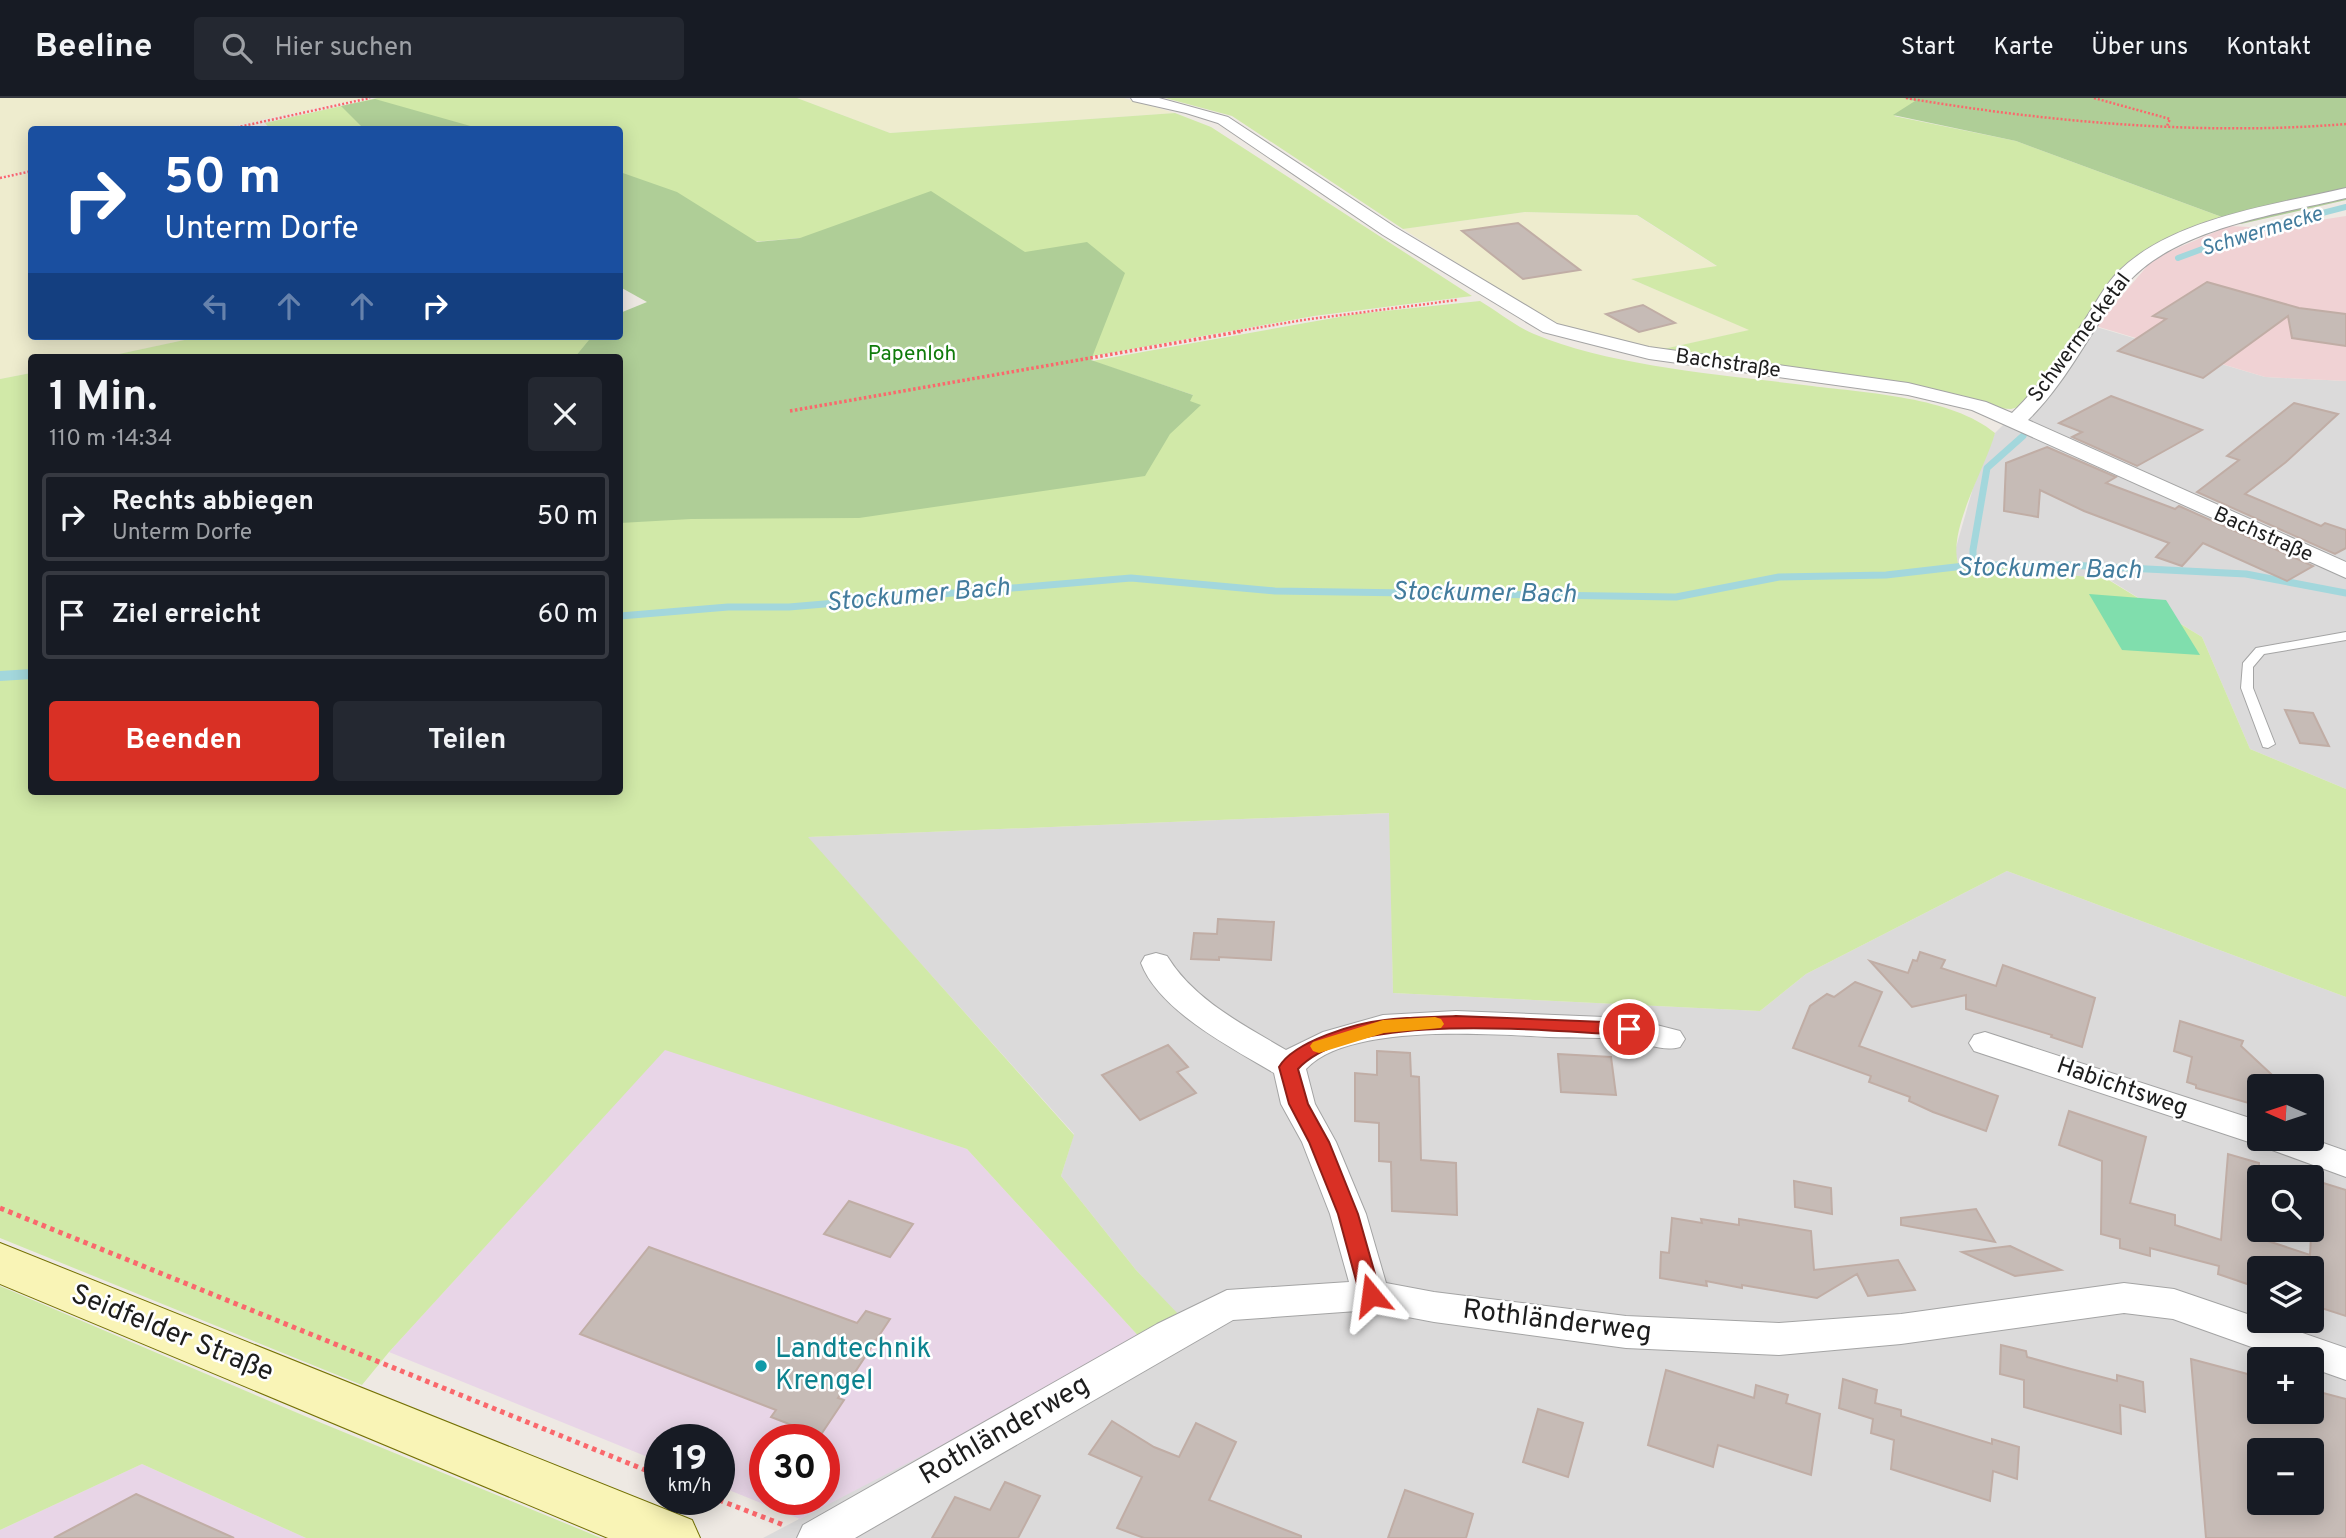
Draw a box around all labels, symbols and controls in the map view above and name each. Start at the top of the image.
search box [194,17,684,80]
text: Beeline [35,27,152,69]
icon: search [218,29,256,67]
text: Hier suchen [274,32,413,65]
text: Start [1901,33,1955,63]
text: Karte [1993,33,2053,63]
text: Über uns [2091,33,2188,63]
text: Kontakt [2226,33,2311,63]
text: 50 m [164,149,281,211]
icon: right [49,154,140,245]
water label: Schwermecke [2198,200,2327,263]
text: Unterm Dorfe [164,210,359,250]
street label: Schwermecketal [2023,268,2137,408]
icon: left [197,287,235,325]
icon: ahead [270,287,308,325]
icon: ahead [343,287,381,325]
icon: right [416,287,454,325]
park label: Papenloh [868,341,956,368]
street label: Bachstraße [1674,343,1782,385]
text: 1 Min. [49,372,158,425]
button: close [528,377,602,451]
text: 110 m · 14:34 [49,425,172,454]
text: Rechts abbiegen [112,486,314,519]
icon: right [53,498,91,536]
text: 50 m [537,501,598,534]
street label: Bachstraße [2209,501,2317,569]
text: Unterm Dorfe [112,519,252,548]
water label: Stockumer Bach [1957,552,2141,588]
water label: Stockumer Bach [825,572,1011,620]
water label: Stockumer Bach [1392,576,1576,612]
icon: arrive [53,596,91,634]
text: Ziel erreicht [112,599,261,632]
text: 60 m [538,599,598,632]
button: Beenden [49,701,319,781]
button: Teilen [333,701,602,781]
pin [1599,999,1659,1059]
icon: arrive [1610,1010,1648,1048]
street label: Habichtsweg [2052,1052,2192,1124]
north arrow [2247,1074,2324,1152]
map controls [2247,1074,2324,1515]
button: search [2247,1165,2324,1242]
button: layers [2247,1256,2324,1333]
position arrow [1334,1258,1408,1332]
street label: Seidfelder Straße [65,1277,279,1391]
street label: Rothländerweg [1460,1293,1654,1351]
place label: Landtechnik Krengel [775,1332,931,1400]
button: + [2247,1347,2324,1424]
marker: Landtechnik Krengel [753,1358,769,1374]
street label: Rothländerweg [914,1368,1096,1494]
speed limit sign: 30 [749,1424,840,1515]
text: 19 [672,1438,707,1482]
button: − [2247,1438,2324,1515]
text: km/h [668,1475,711,1498]

